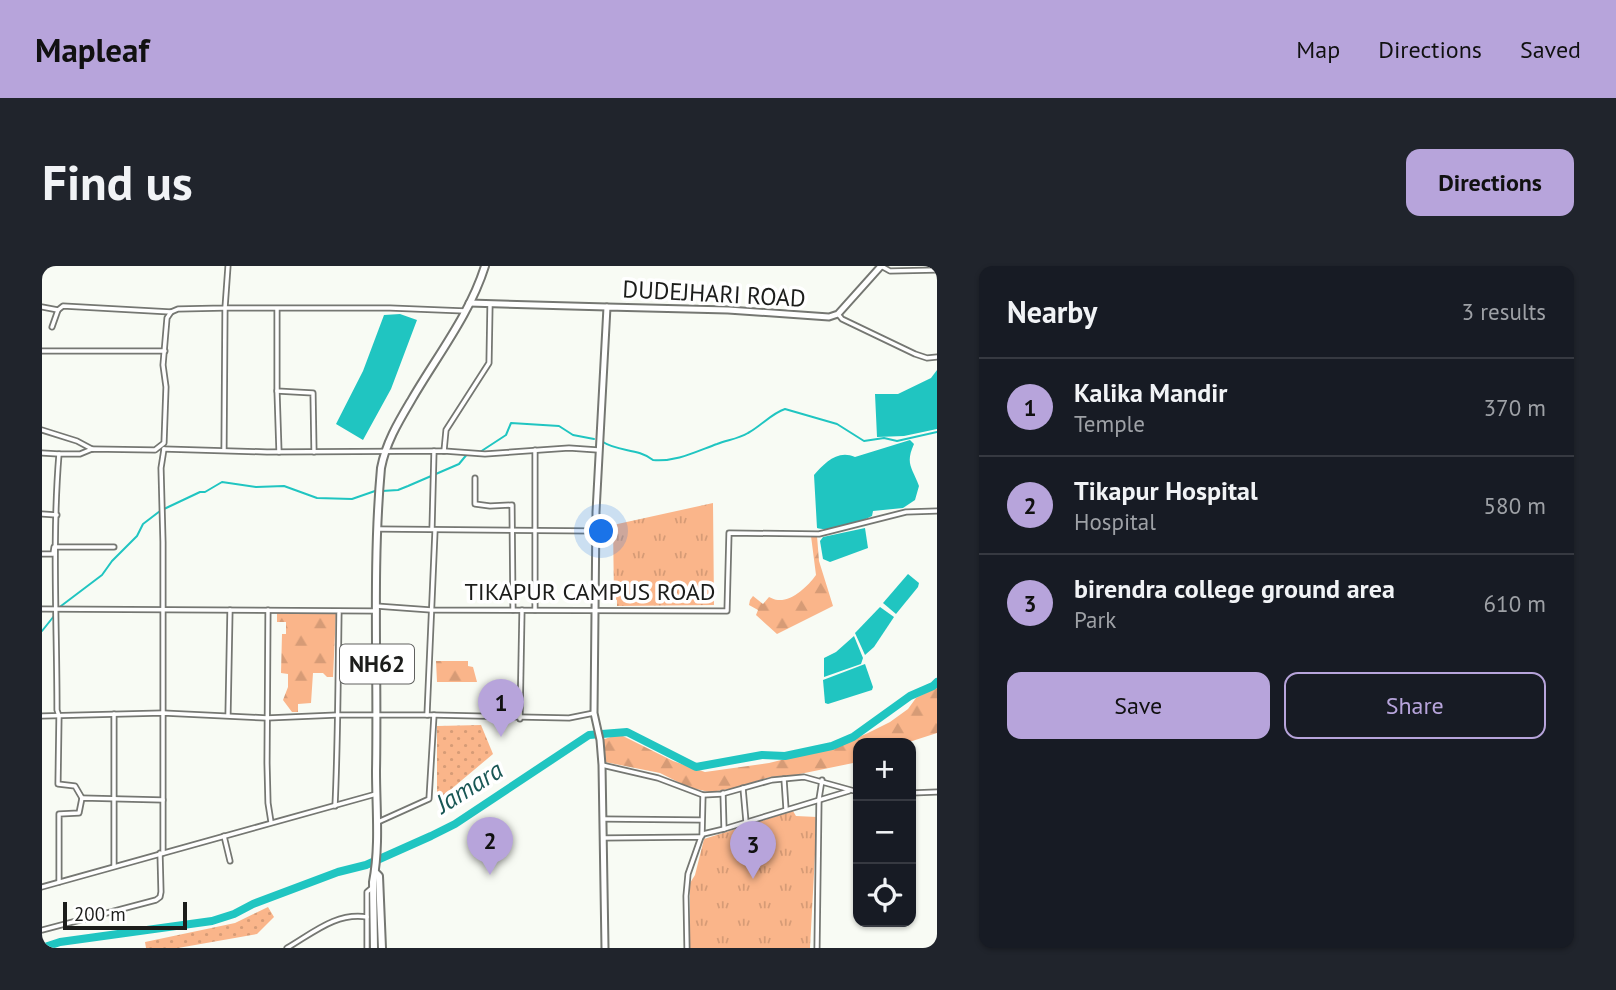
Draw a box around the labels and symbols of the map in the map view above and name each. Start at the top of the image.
street label: DUDEJHARI ROAD [622,273,806,314]
your location [584,514,618,548]
street label: TIKAPUR CAMPUS ROAD [464,576,716,607]
road number: NH62 [340,644,414,684]
pin: 1 [478,679,524,737]
water label: Jamara [427,753,509,821]
pin: 2 [467,817,513,875]
pin: 3 [730,821,776,879]
scale bar [63,899,187,931]

